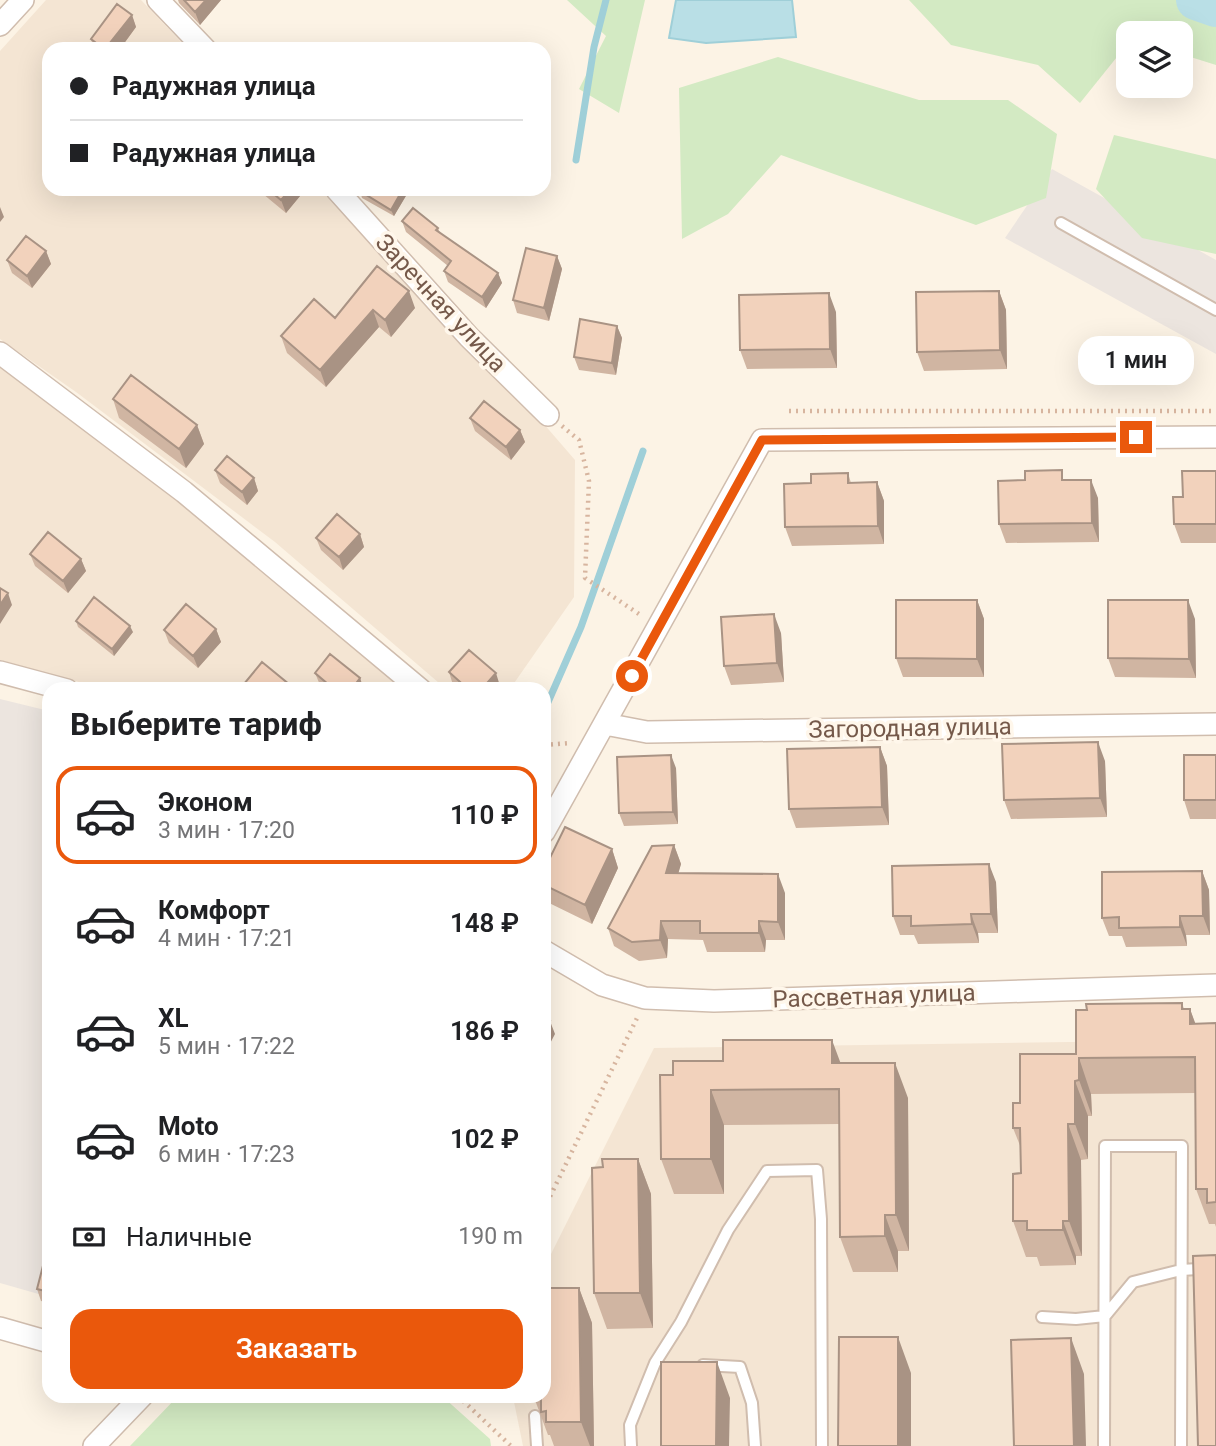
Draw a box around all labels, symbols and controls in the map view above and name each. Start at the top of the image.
map controls [1116,21,1193,98]
button: layers [1116,21,1193,98]
text: Радужная улица [112,71,316,101]
text: Радужная улица [112,138,316,168]
street label: Заречная улица [370,228,512,378]
callout: 1 мин [1078,336,1194,384]
text: 1 мин [1105,347,1167,374]
route end [1120,421,1152,453]
route start [616,660,648,692]
text: Выберите тариф [70,705,322,743]
street label: Загородная улица [808,712,1012,744]
icon: car [74,784,137,847]
text: Эконом [158,787,253,817]
text: 110 ₽ [450,800,519,830]
text: 3 мин · 17:20 [158,817,295,844]
icon: car [74,892,137,955]
text: Комфорт [158,895,270,925]
text: 148 ₽ [450,908,519,938]
text: 4 мин · 17:21 [158,925,295,952]
street label: Рассветная улица [772,978,976,1014]
icon: car [74,1000,137,1063]
text: XL [158,1003,189,1033]
text: 186 ₽ [450,1016,519,1046]
text: 5 мин · 17:22 [158,1033,295,1060]
icon: car [74,1108,137,1171]
text: Moto [158,1111,219,1141]
text: 102 ₽ [450,1124,519,1154]
text: 6 мин · 17:23 [158,1141,295,1168]
icon: cash [70,1218,108,1256]
text: Наличные [126,1222,252,1252]
text: 190 m [458,1223,523,1250]
button: Заказать [70,1309,523,1389]

